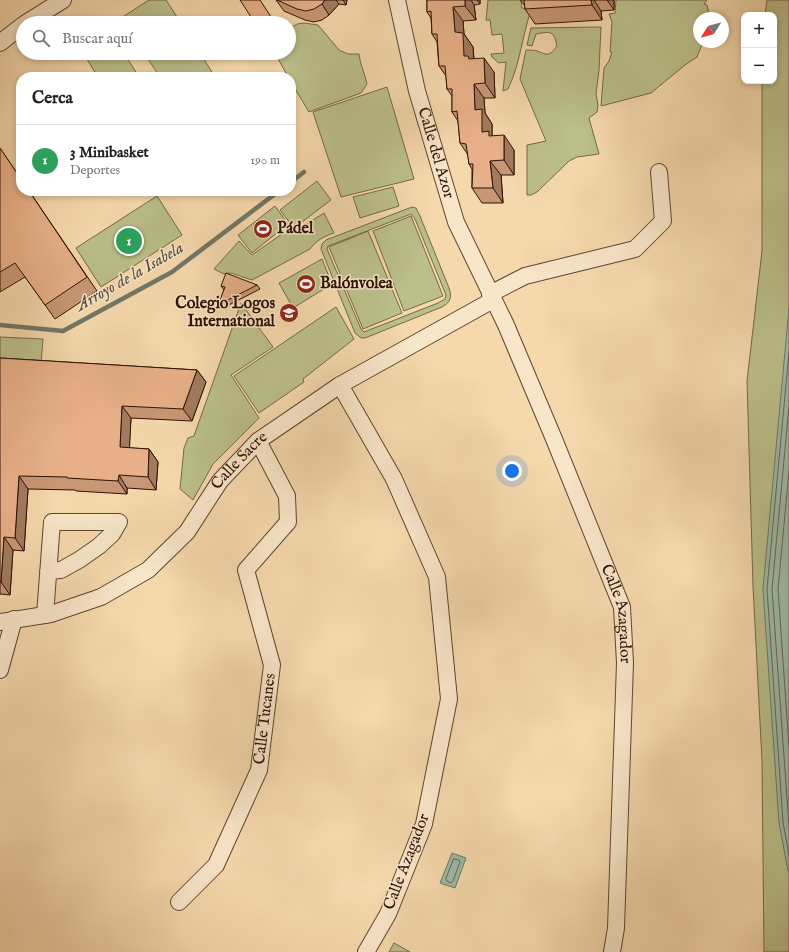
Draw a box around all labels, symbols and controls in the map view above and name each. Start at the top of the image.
north arrow [693,12,729,48]
map controls [741,12,777,84]
button: + [741,12,777,48]
search box [16,16,296,60]
icon: search [30,27,52,49]
text: Buscar aquí [62,29,132,48]
button: − [741,48,777,84]
text: Cerca [32,88,73,109]
street label: Calle del Azor [412,105,459,201]
text: 3 Minibasket [70,143,149,162]
text: 1 [43,152,47,169]
text: 190 m [250,152,280,169]
text: Deportes [70,162,120,179]
sports icon: Pádel [252,218,274,240]
place label: Pádel [277,219,314,239]
pin: 1 [116,226,142,256]
water label: Arroyo de la Isabela [71,237,188,317]
sports icon: Balónvolea [295,273,317,295]
place label: Balónvolea [320,274,394,294]
place label: Colegio Logos International [175,294,276,332]
school or university icon: Colegio Logos International [278,302,300,324]
street label: Calle Sacre [207,427,272,493]
your location [502,461,522,481]
street label: Calle Azagador [596,561,635,664]
street label: Calle Tucanes [250,672,281,766]
street label: Calle Azagador [379,811,435,913]

